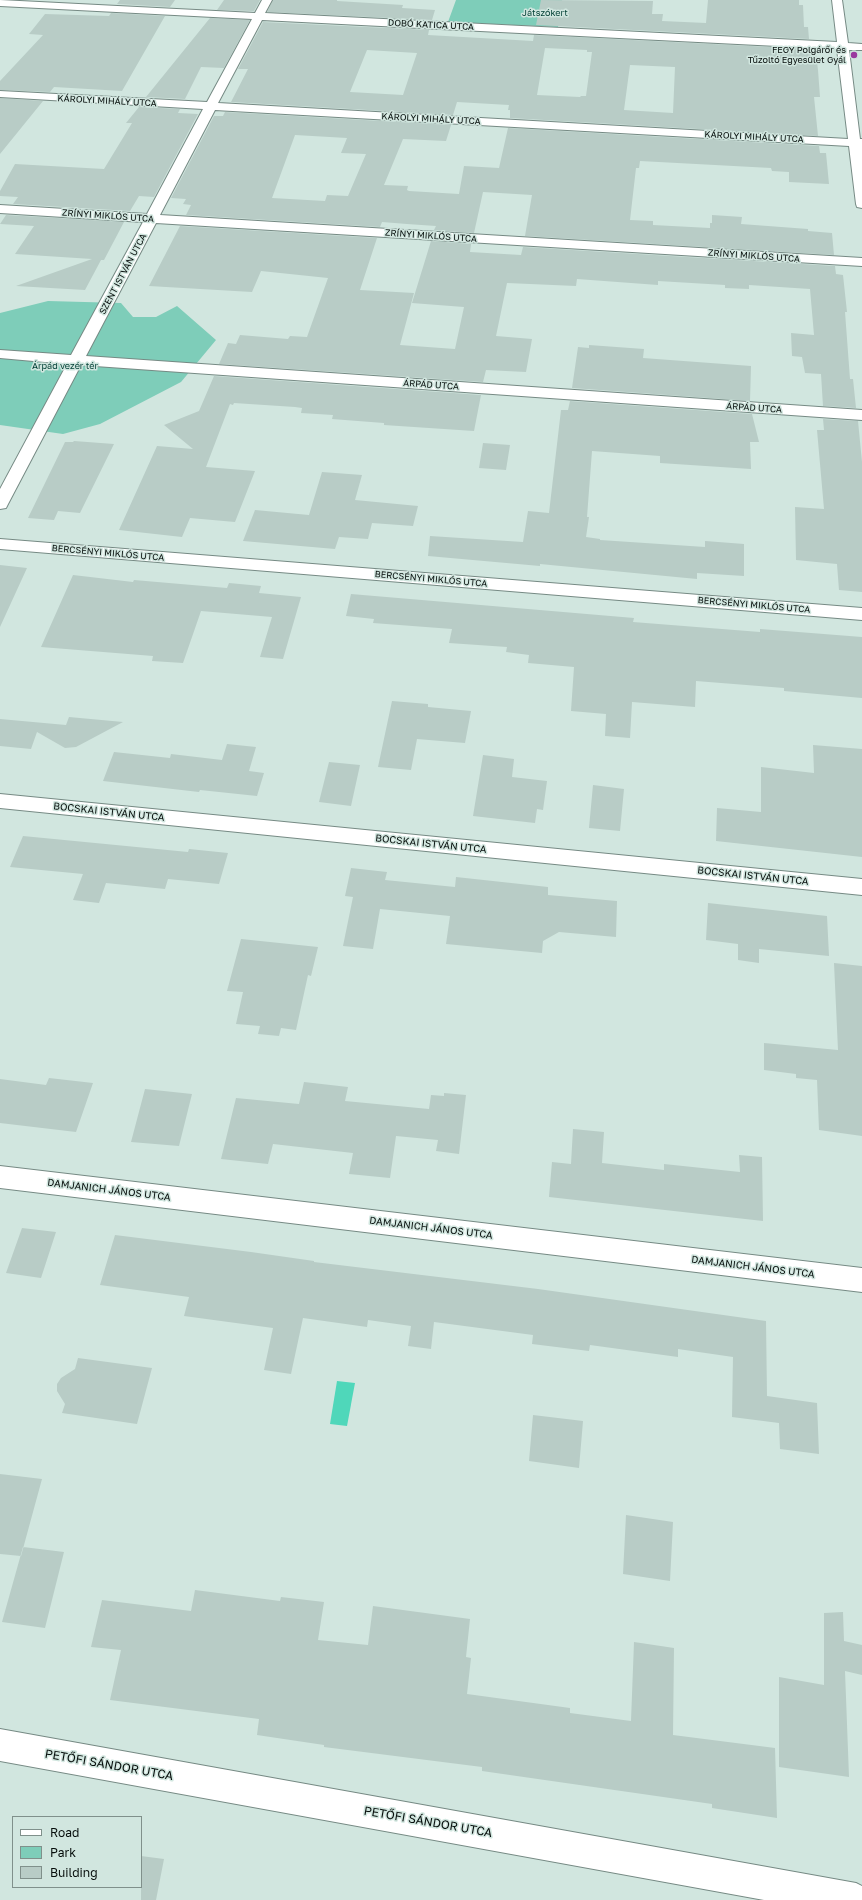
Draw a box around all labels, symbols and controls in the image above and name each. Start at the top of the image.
park label: Játszókert [522,8,568,18]
street label: DOBÓ KATICA UTCA [388,17,474,33]
place label: FEGY Polgárőr és Tűzoltó Egyesület Gyál [748,45,846,66]
marker: FEGY Polgárőr és Tűzoltó Egyesület Gyál [849,50,859,60]
street label: KÁROLYI MIHÁLY UTCA [57,93,157,109]
street label: KÁROLYI MIHÁLY UTCA [381,111,481,127]
street label: KÁROLYI MIHÁLY UTCA [704,129,804,145]
street label: ZRÍNYI MIKLÓS UTCA [62,207,154,225]
street label: ZRÍNYI MIKLÓS UTCA [385,227,477,245]
street label: SZENT ISTVÁN UTCA [97,232,149,316]
street label: ZRÍNYI MIKLÓS UTCA [708,247,800,265]
park label: Árpád vezér tér [32,361,98,371]
street label: ÁRPÁD UTCA [403,378,459,392]
street label: ÁRPÁD UTCA [726,401,782,415]
street label: BERCSÉNYI MIKLÓS UTCA [51,543,165,563]
street label: BERCSÉNYI MIKLÓS UTCA [374,569,488,589]
street label: BERCSÉNYI MIKLÓS UTCA [697,595,811,615]
street label: BOCSKAI ISTVÁN UTCA [53,800,165,824]
street label: BOCSKAI ISTVÁN UTCA [375,832,487,856]
street label: BOCSKAI ISTVÁN UTCA [697,864,809,888]
street label: DAMJANICH JÁNOS UTCA [47,1176,171,1204]
street label: DAMJANICH JÁNOS UTCA [369,1214,493,1242]
street label: DAMJANICH JÁNOS UTCA [691,1253,815,1281]
street label: PETŐFI SÁNDOR UTCA [44,1747,174,1783]
street label: PETŐFI SÁNDOR UTCA [363,1804,493,1840]
legend [12,1816,142,1888]
text: Road [50,1825,79,1840]
text: Park [50,1845,76,1860]
text: Building [50,1865,98,1880]

